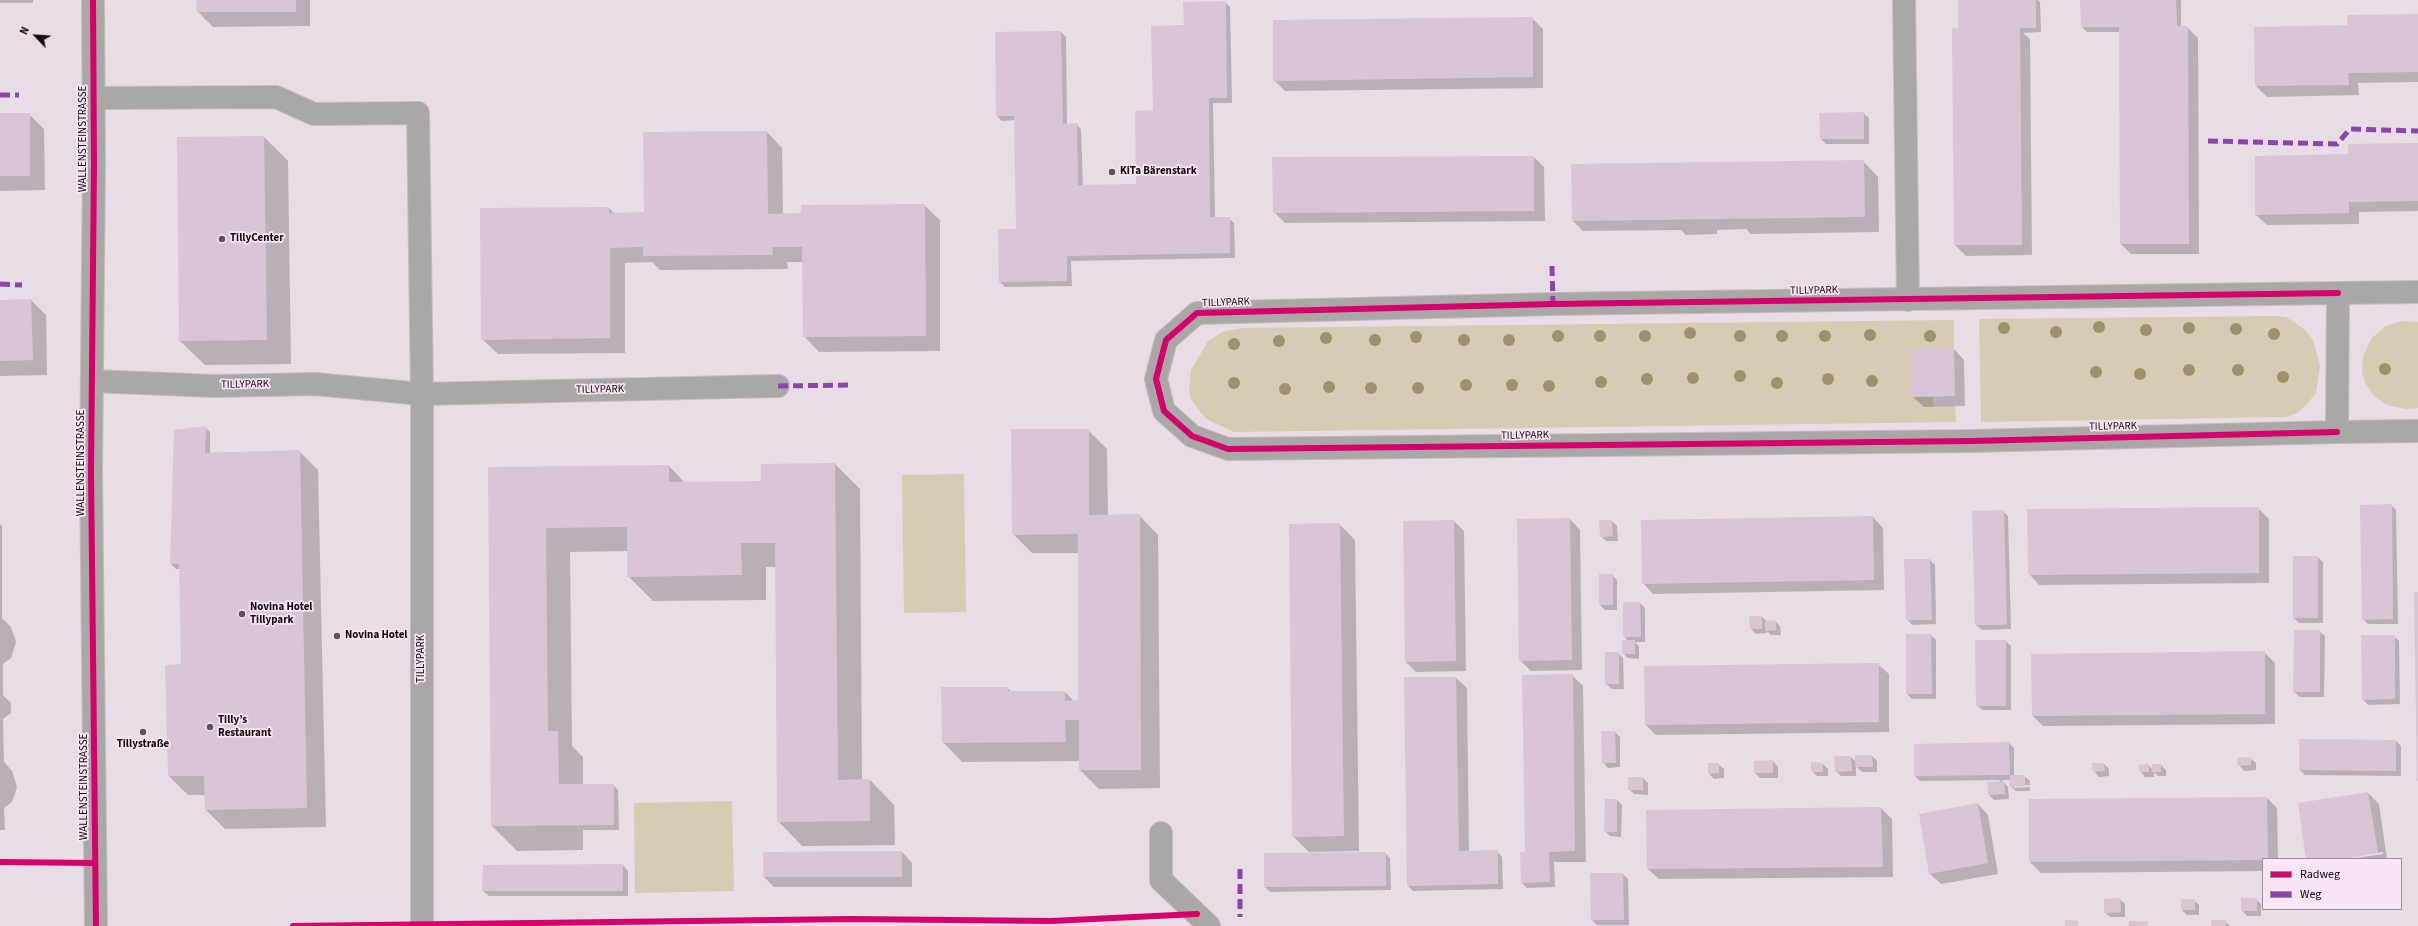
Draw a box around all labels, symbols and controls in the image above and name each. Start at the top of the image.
north arrow [16,16,56,56]
text: N [16,24,33,37]
street label: WALLENSTEINSTRASSE [77,86,91,192]
place label: KiTa Bärenstark [1120,165,1197,179]
marker: KiTa Bärenstark [1107,167,1117,177]
place label: TillyCenter [230,232,284,246]
marker: TillyCenter [217,234,227,244]
street label: TILLYPARK [1790,284,1838,298]
street label: TILLYPARK [1202,296,1250,310]
street label: TILLYPARK [221,378,269,392]
street label: TILLYPARK [576,383,624,397]
street label: WALLENSTEINSTRASSE [75,410,89,516]
street label: TILLYPARK [2089,420,2137,434]
street label: TILLYPARK [1501,429,1549,443]
place label: Novina Hotel Tillypark [250,601,312,627]
marker: Novina Hotel Tillypark [237,609,247,619]
place label: Novina Hotel [345,629,407,643]
marker: Novina Hotel [332,631,342,641]
street label: TILLYPARK [415,635,429,683]
place label: Tilly’s Restaurant [218,714,271,740]
marker: Tilly’s Restaurant [205,722,215,732]
marker: Tillystraße [138,727,148,737]
street label: WALLENSTEINSTRASSE [78,734,92,840]
place label: Tillystraße [117,738,169,752]
legend [2262,858,2402,910]
text: Radweg [2300,866,2340,883]
text: Weg [2300,886,2321,903]

